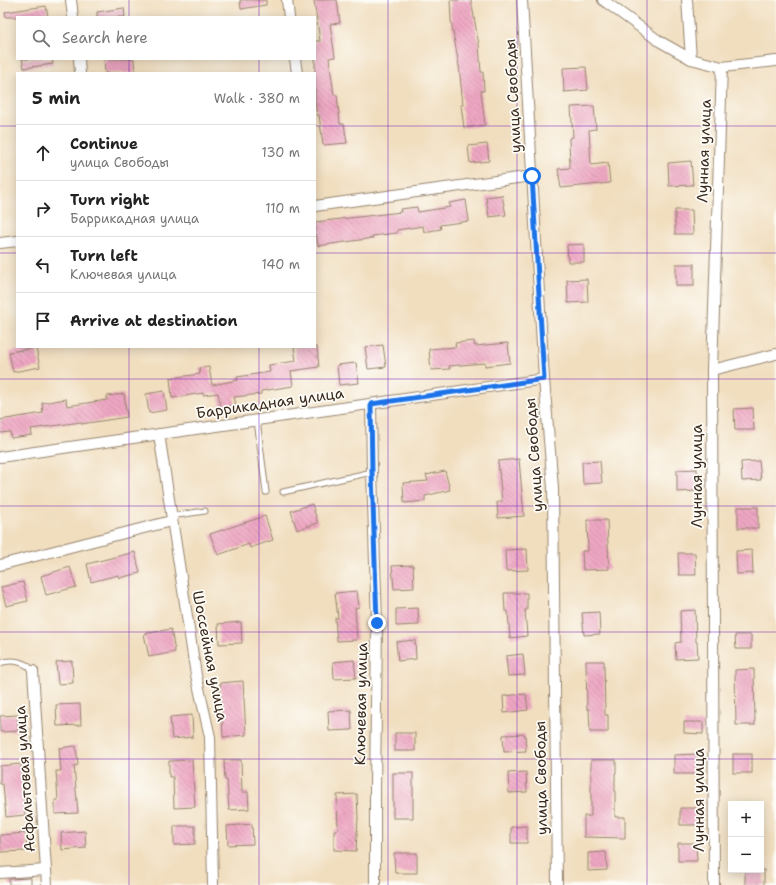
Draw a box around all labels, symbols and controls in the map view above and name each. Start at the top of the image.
search box [16,16,316,60]
icon: search [30,27,52,49]
text: Search here [62,28,148,48]
street label: улица Свободы [500,38,526,154]
text: 5 min [32,87,80,109]
text: Walk · 380 m [214,90,300,107]
street label: Лунная улица [692,98,716,203]
text: Continue [70,134,138,154]
icon: ahead [32,142,54,164]
text: 130 m [262,144,300,161]
text: улица Свободы [70,154,169,171]
route start [523,167,541,185]
text: Turn right [70,190,150,210]
icon: right [32,198,54,220]
text: 110 m [265,200,300,217]
text: Баррикадная улица [70,210,199,227]
text: Turn left [70,246,138,266]
icon: left [32,254,54,276]
text: 140 m [261,256,300,273]
text: Ключевая улица [70,266,176,283]
icon: arrive [32,310,54,332]
text: Arrive at destination [70,311,238,331]
street label: Баррикадная улица [195,383,346,423]
street label: улица Свободы [520,397,548,513]
street label: Лунная улица [687,423,707,528]
street label: Шоссейная улица [188,589,233,724]
route end [368,614,386,632]
street label: Ключевая улица [350,642,372,766]
street label: Асфальтовая улица [10,705,40,853]
street label: улица Свободы [530,721,552,835]
street label: Лунная улица [689,747,709,852]
map controls [728,801,764,873]
button: + [728,801,764,837]
button: − [728,837,764,873]

